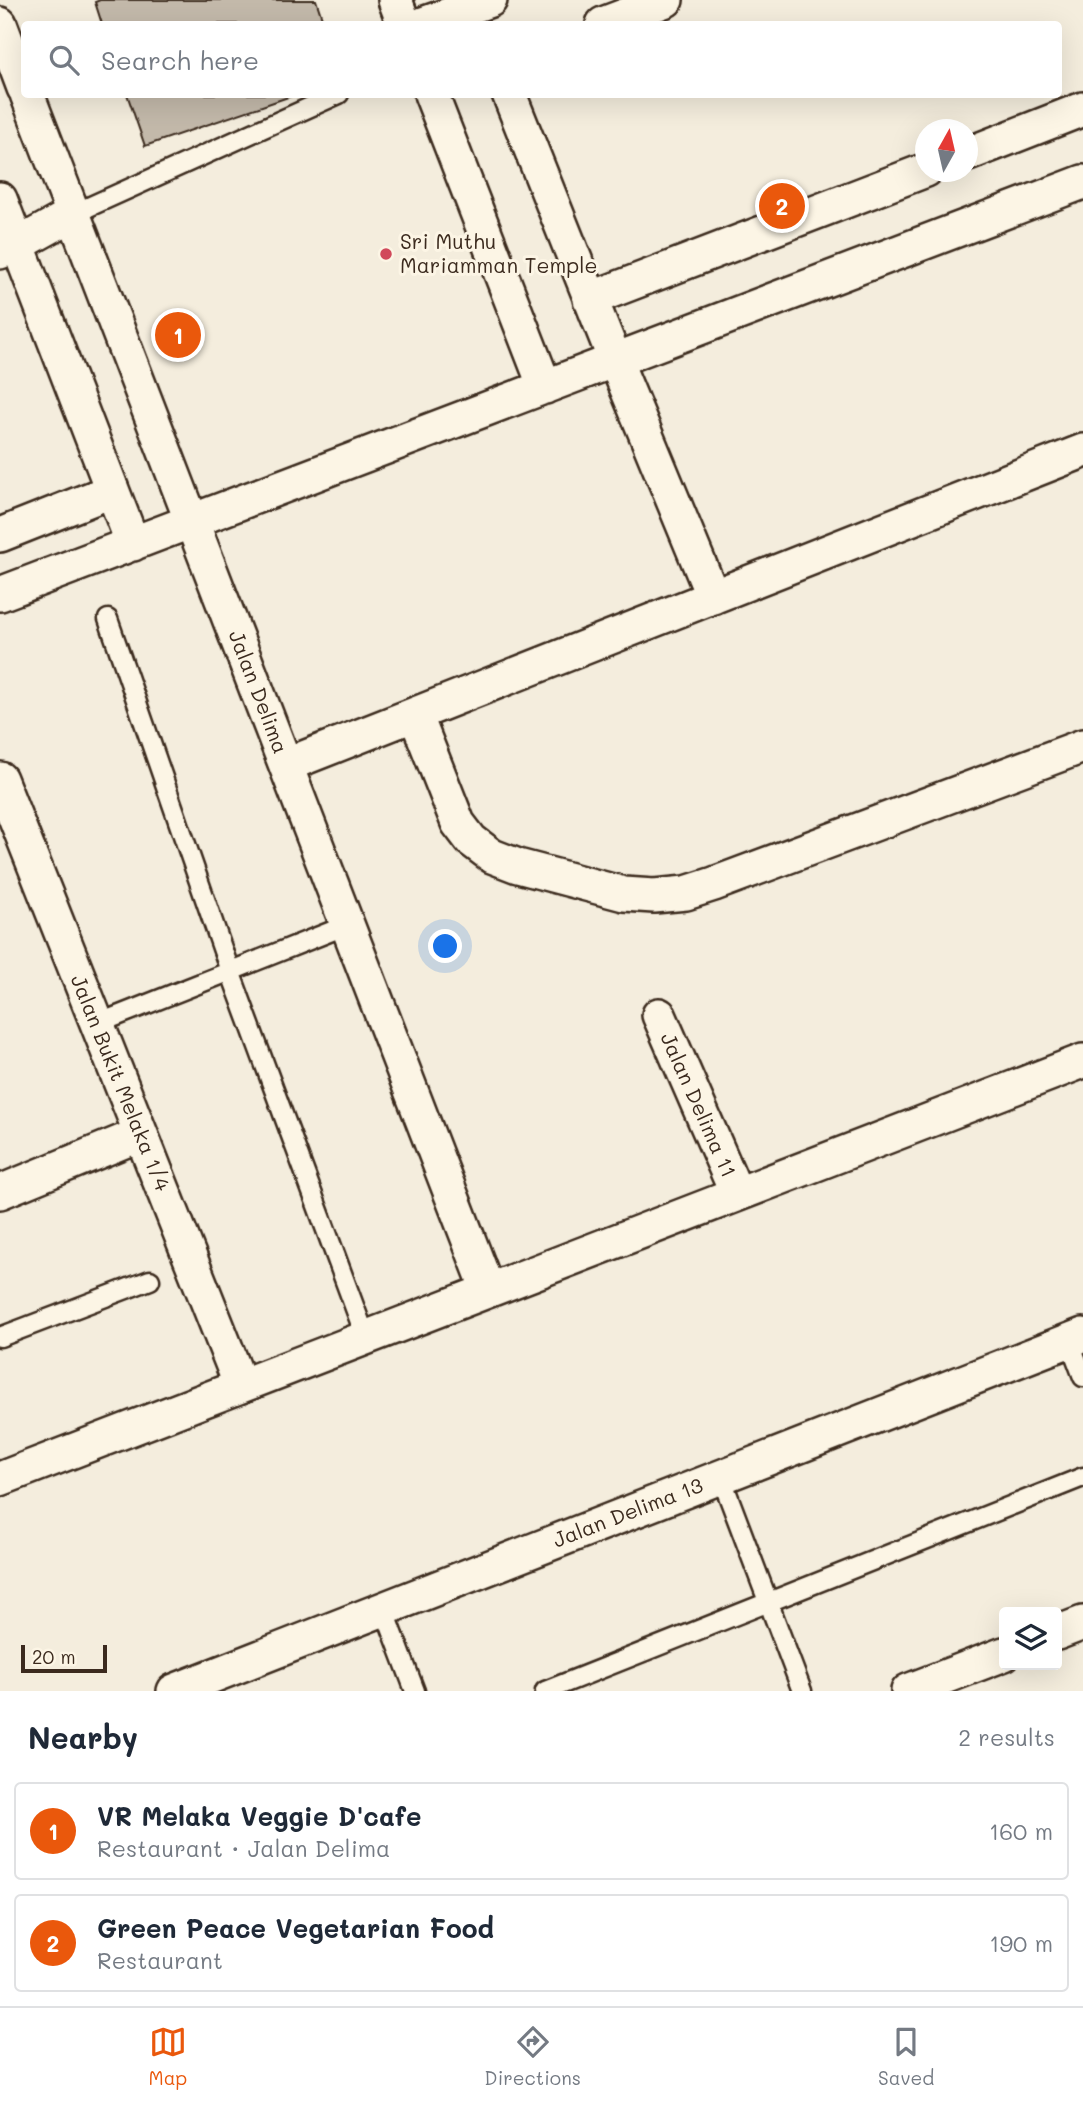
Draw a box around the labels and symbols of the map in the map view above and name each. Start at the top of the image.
north arrow [915,119,978,182]
pin: 2 [759,180,805,232]
place label: Sri Muthu Mariamman Temple [400,227,597,278]
marker: Sri Muthu Mariamman Temple [378,246,394,262]
pin: 1 [155,309,201,361]
street label: Jalan Delima [223,626,295,757]
your location [428,929,462,963]
street label: Jalan Bukit Melaka 1/4 [66,970,177,1195]
street label: Jalan Delima 11 [655,1028,743,1181]
street label: Jalan Delima 13 [549,1471,706,1553]
scale bar [21,1642,107,1674]

